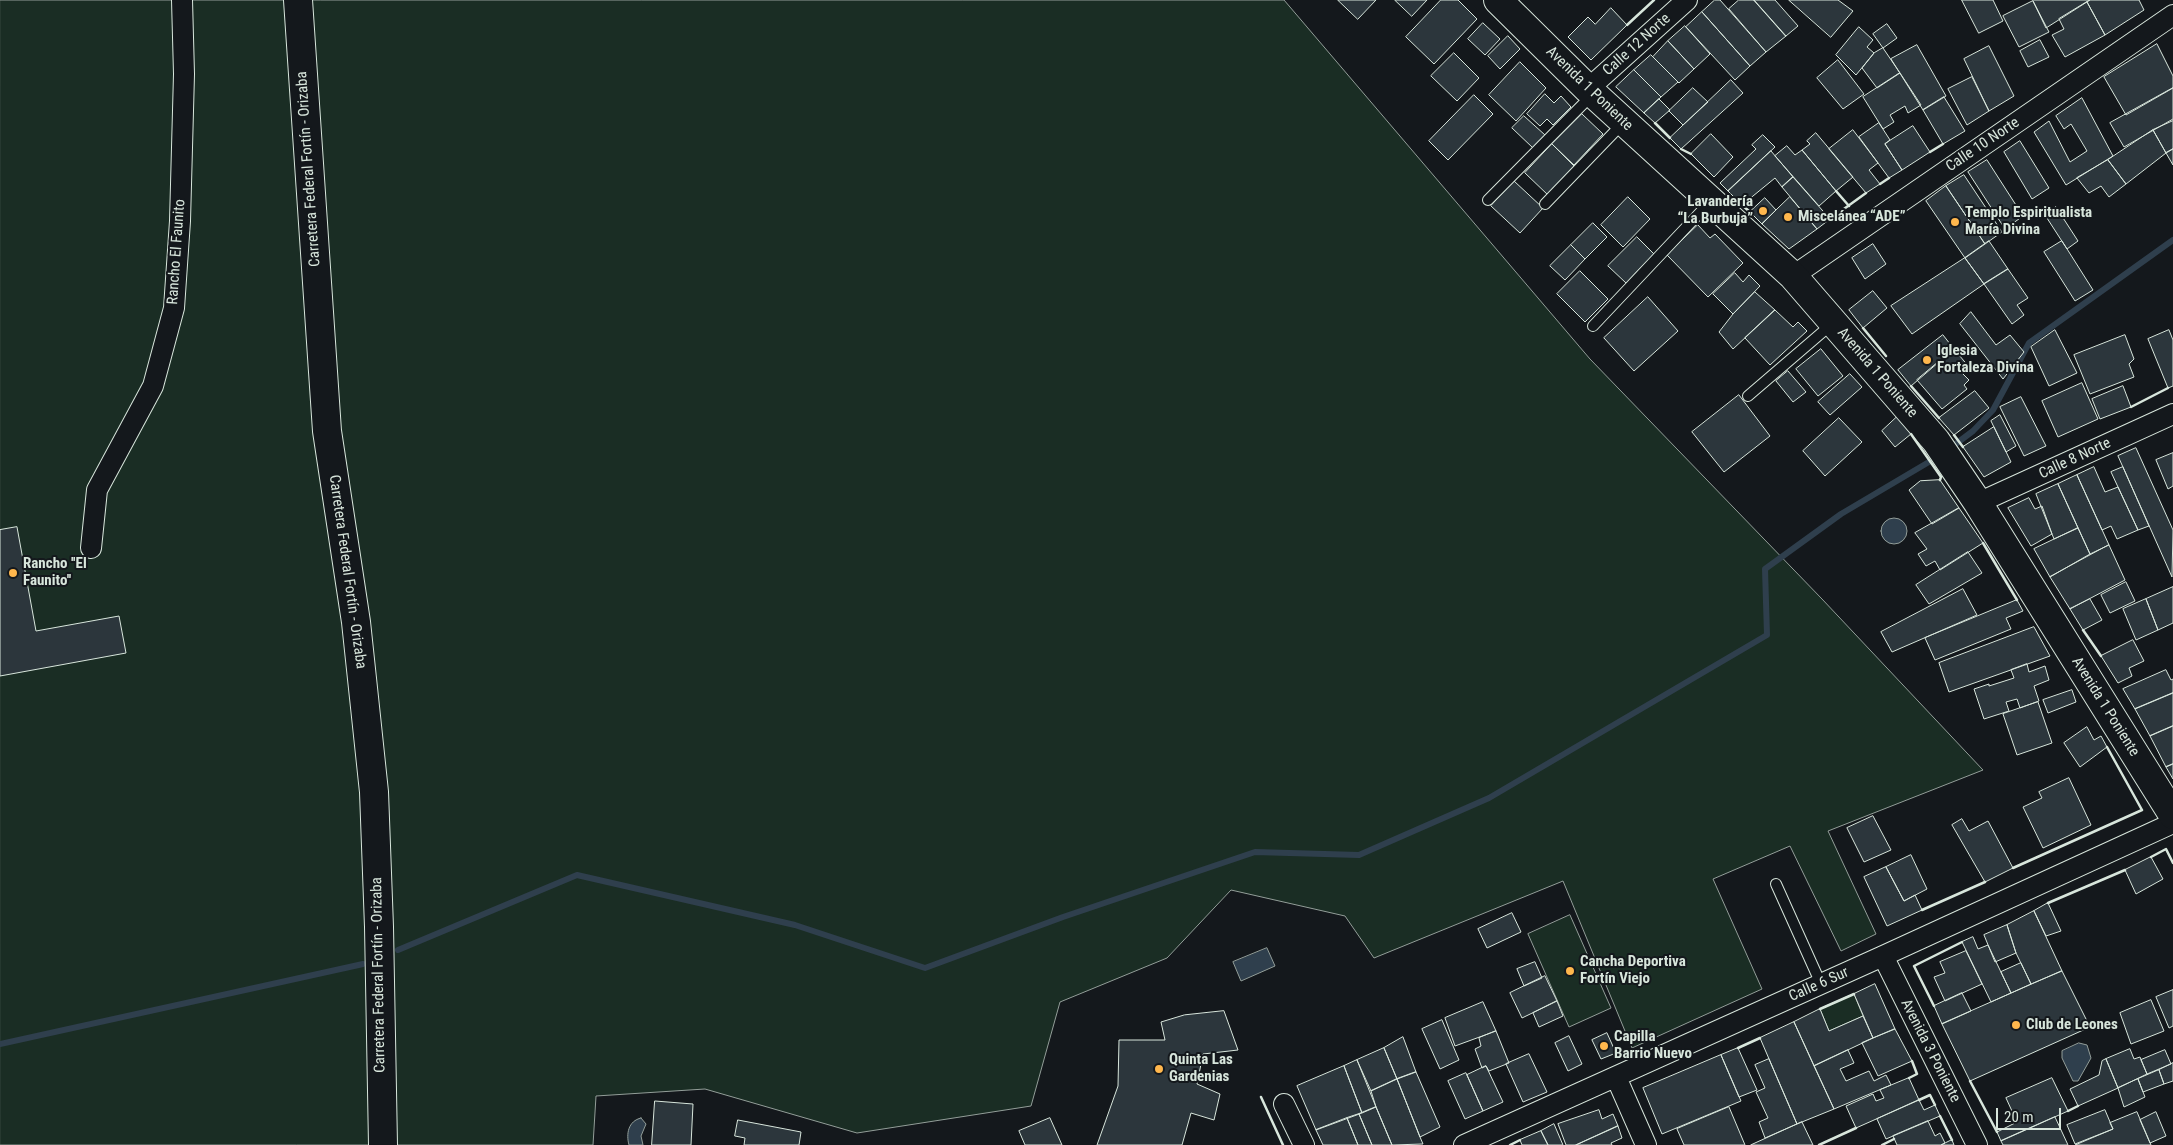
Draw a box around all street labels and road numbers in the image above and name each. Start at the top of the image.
street label: Calle 12 Norte [1600,10,1674,80]
street label: Avenida 1 Poniente [1542,43,1636,135]
street label: Carretera Federal Fortín - Orizaba [293,71,325,267]
street label: Calle 10 Norte [1943,114,2023,176]
street label: Rancho El Faunito [164,199,190,305]
street label: Avenida 1 Poniente [1833,324,1921,422]
street label: Calle 8 Norte [2036,435,2114,483]
street label: Carretera Federal Fortín - Orizaba [324,474,370,670]
street label: Avenida 1 Poniente [2067,654,2143,760]
street label: Carretera Federal Fortín - Orizaba [368,877,390,1073]
street label: Calle 6 Sur [1786,964,1852,1006]
street label: Avenida 3 Poniente [1896,996,1964,1106]

